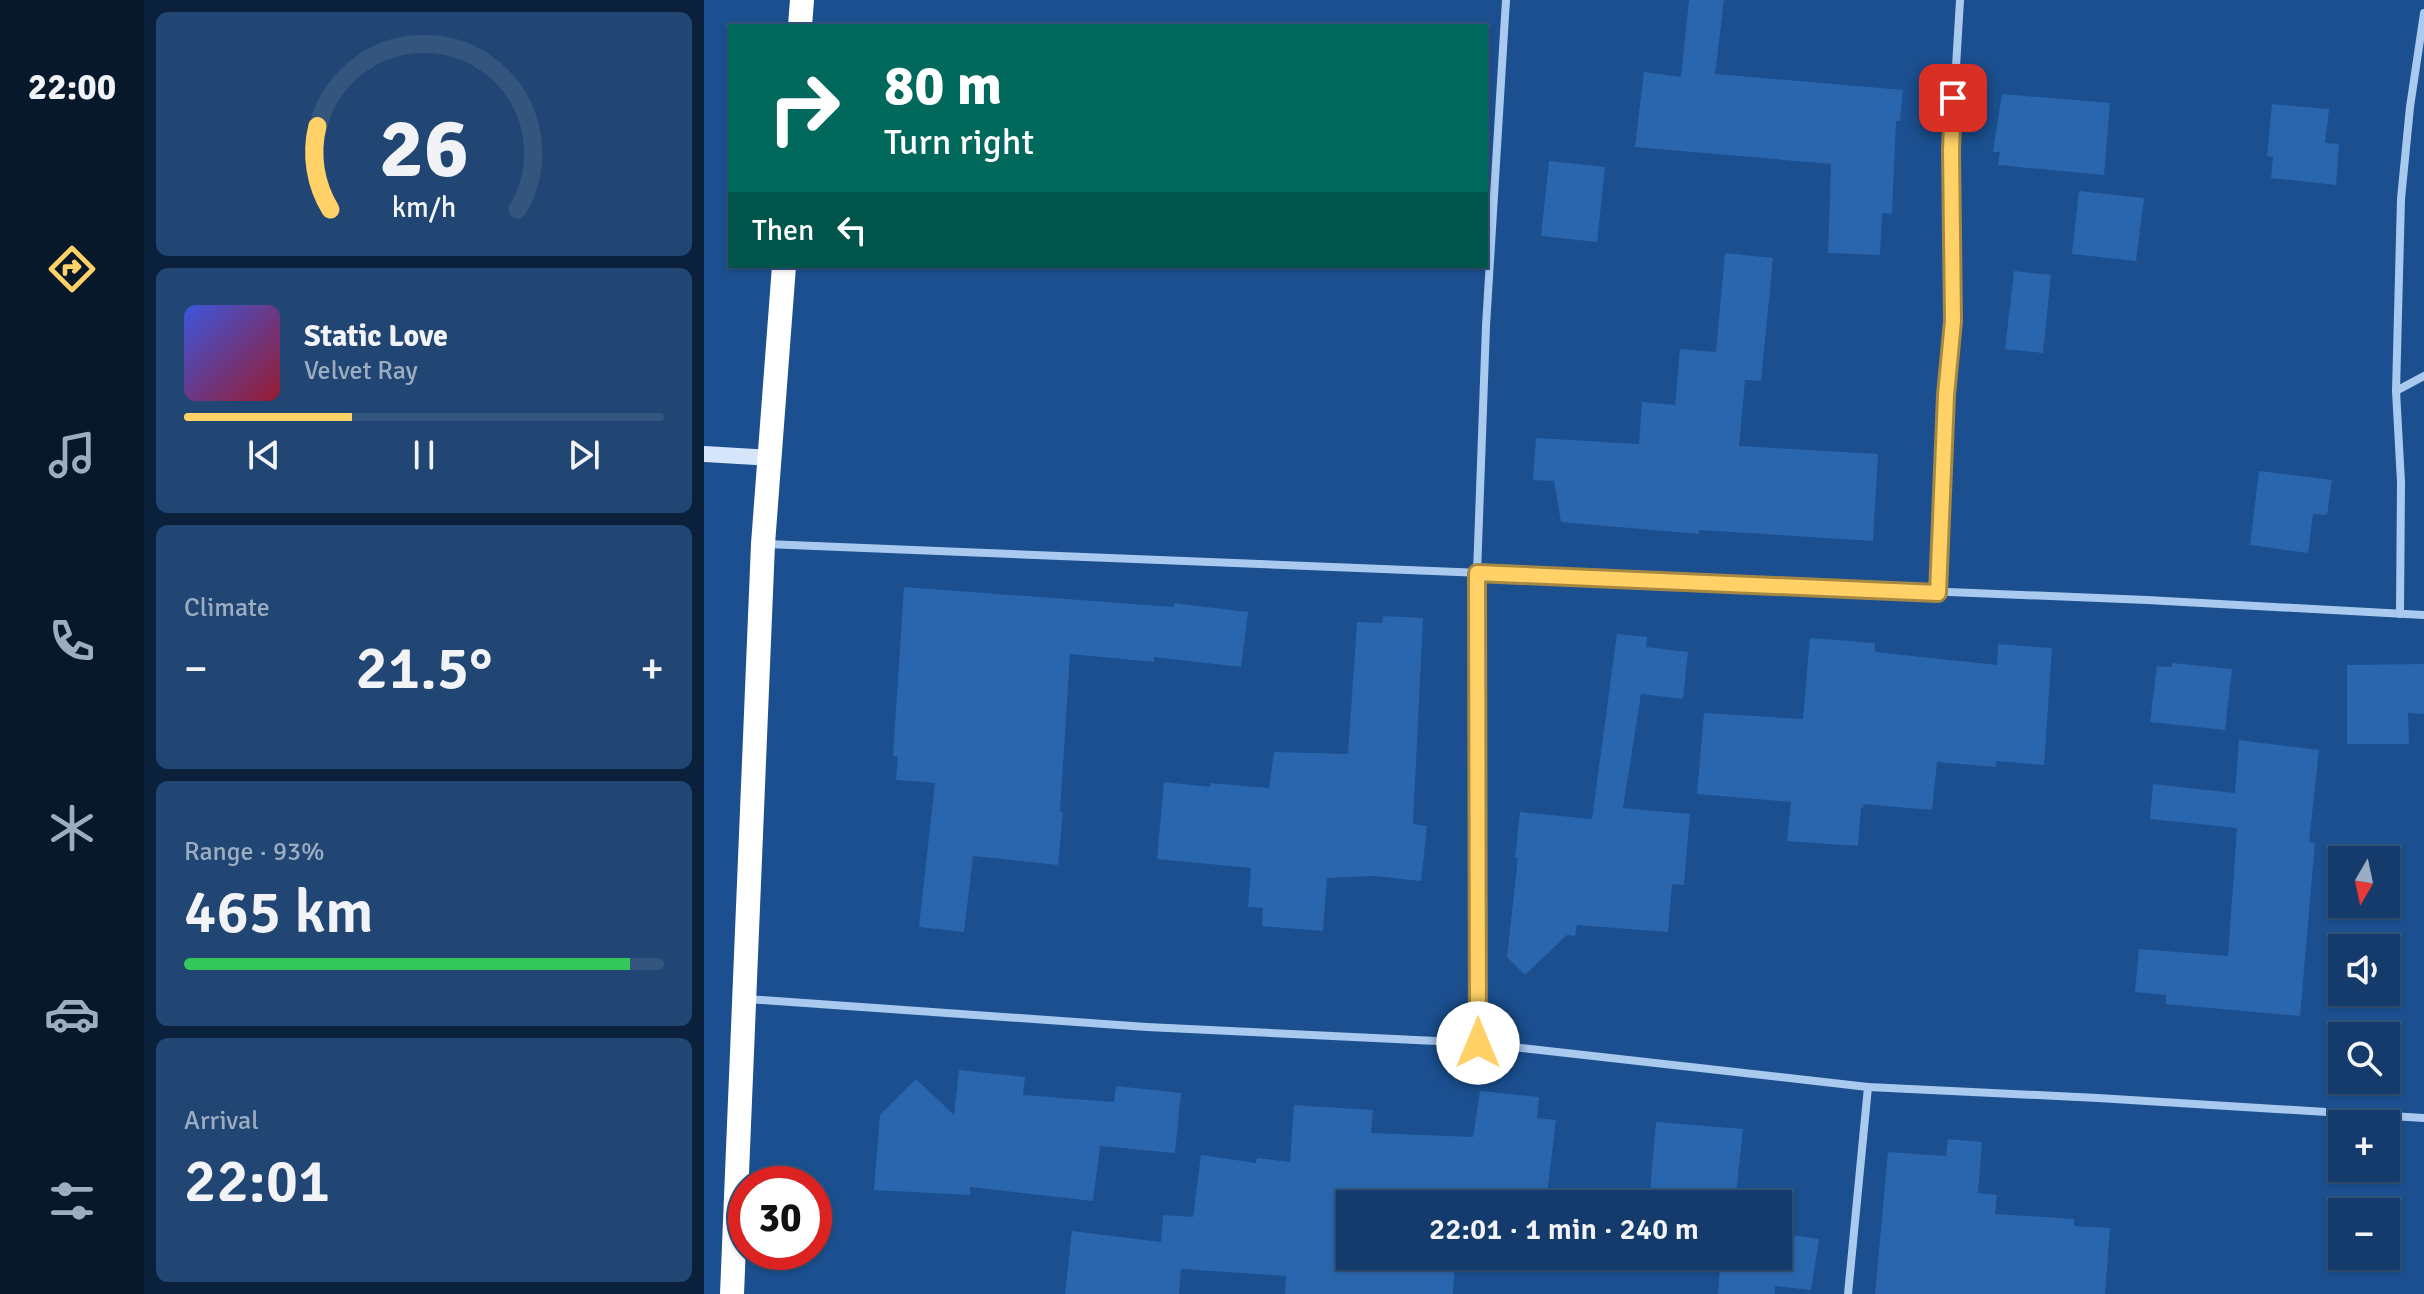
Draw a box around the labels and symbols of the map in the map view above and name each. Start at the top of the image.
pin [1919,64,1987,132]
north arrow [2328,846,2400,918]
position arrow [1436,1001,1520,1085]
speed limit sign: 30 [728,1166,832,1270]

